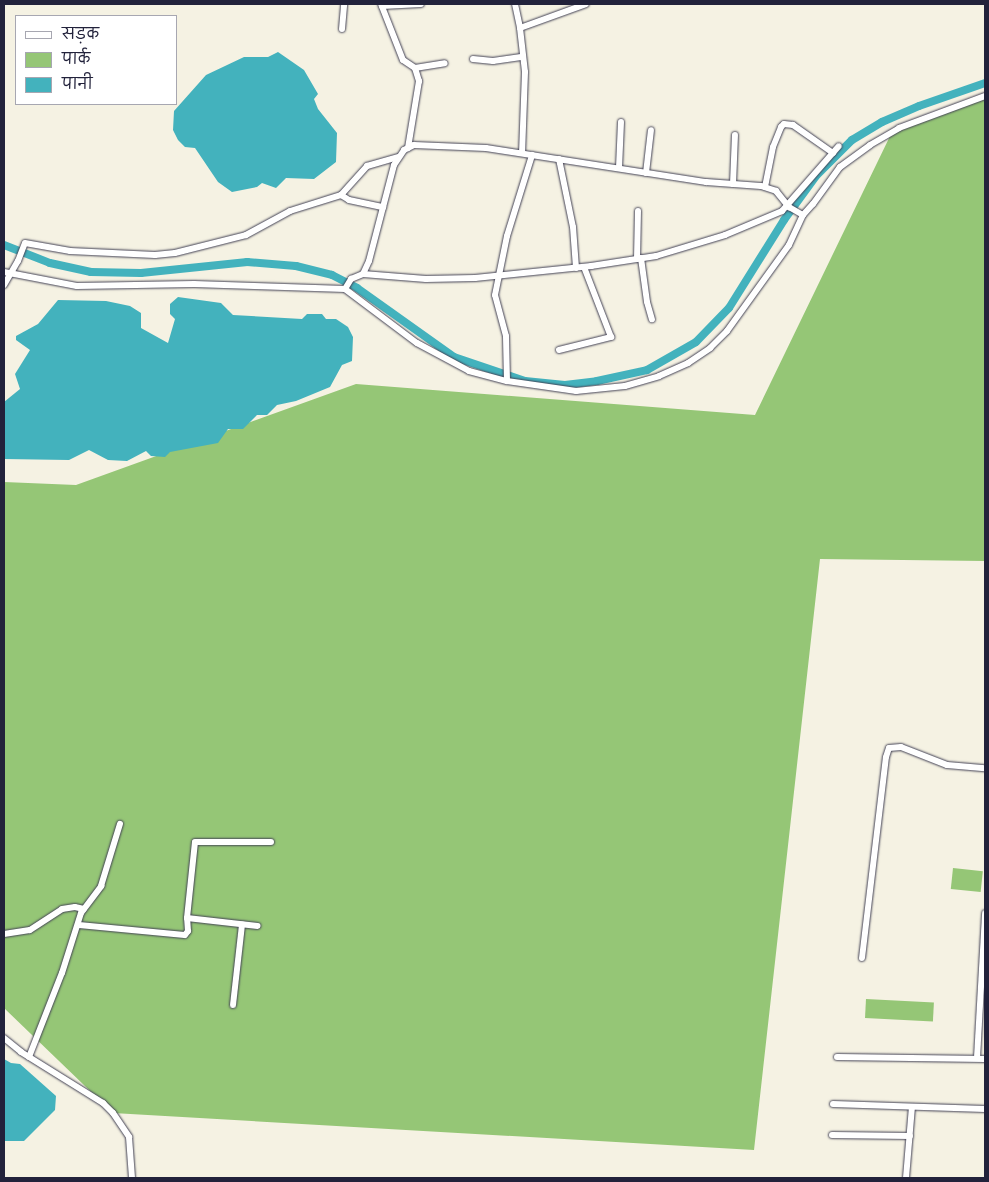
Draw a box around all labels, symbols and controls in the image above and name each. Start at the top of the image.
legend [15,15,178,105]
text: सड़क [62,23,99,43]
text: पार्क [62,48,90,68]
text: पानी [62,73,93,93]

